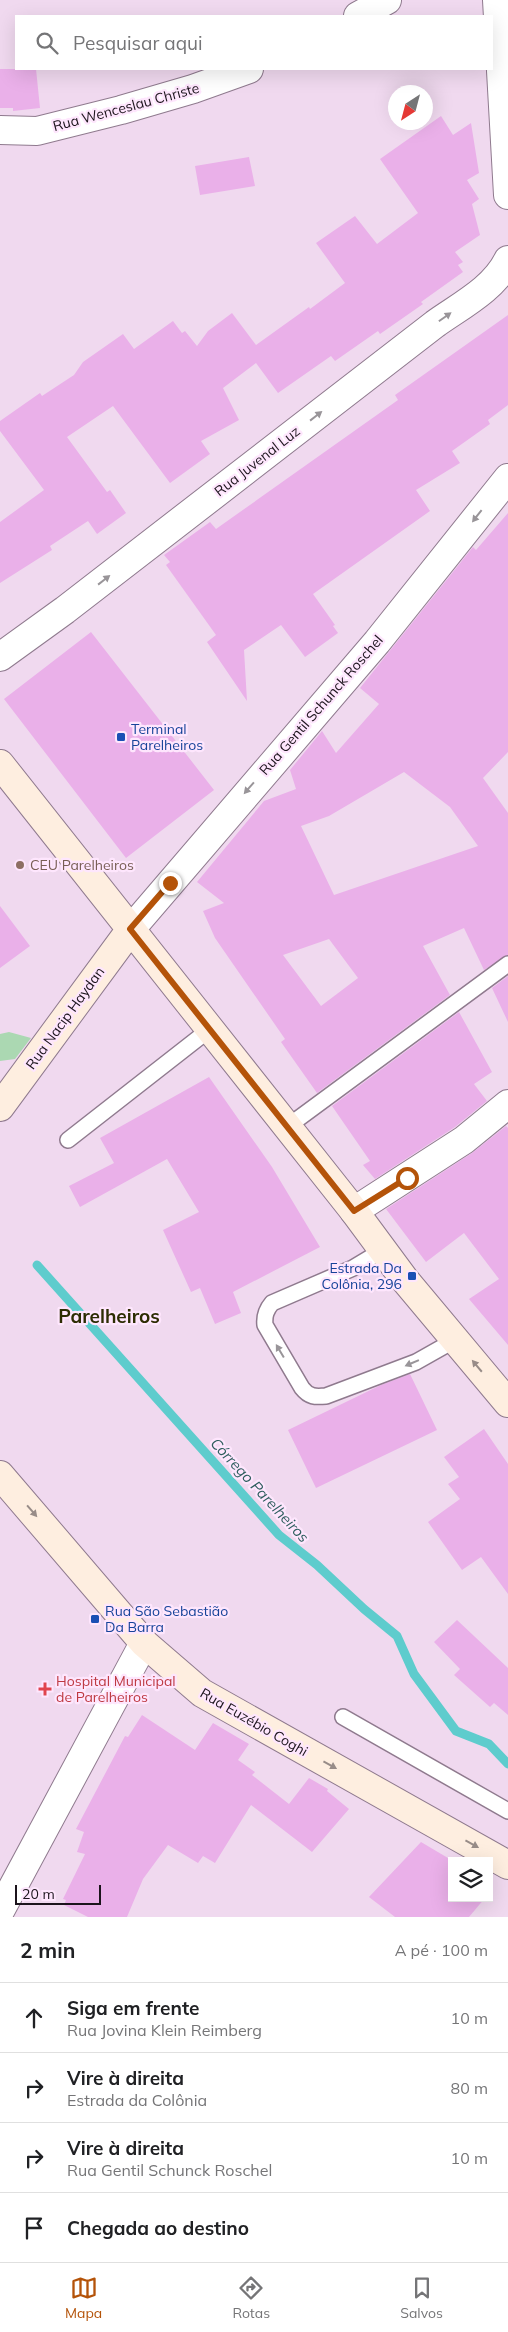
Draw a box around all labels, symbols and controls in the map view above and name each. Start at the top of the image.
search box [15,15,493,70]
icon: search [33,29,61,57]
text: Pesquisar aqui [73,31,203,55]
street label: Rua Wenceslau Christe [51,79,201,135]
north arrow [388,85,433,130]
one-way arrow [438,312,451,322]
one-way arrow [309,411,323,421]
street label: Rua Juvenal Luz [211,422,303,500]
one-way arrow [472,509,483,522]
one-way arrow [97,574,110,585]
street label: Rua Gentil Schunck Roschel [255,631,387,779]
place label: Terminal Parelheiros [131,720,203,754]
marker: Terminal Parelheiros [115,731,127,743]
one-way arrow [244,782,255,795]
place label: CEU Parelheiros [30,856,134,874]
marker: CEU Parelheiros [14,859,26,871]
route end [159,872,182,895]
street label: Rua Nacip Haydan [22,963,108,1073]
route start [396,1167,419,1190]
place label: Estrada Da Colônia, 296 [322,1259,402,1293]
marker: Estrada Da Colônia, 296 [406,1270,418,1282]
district label: Parelheiros [58,1304,160,1328]
one-way arrow [276,1344,284,1359]
one-way arrow [471,1359,482,1372]
one-way arrow [405,1360,419,1368]
water label: Córrego Parelheiros [207,1434,313,1546]
one-way arrow [26,1505,38,1517]
place label: Rua São Sebastião Da Barra [105,1602,228,1636]
marker: Rua São Sebastião Da Barra [89,1613,101,1625]
place label: Hospital Municipal de Parelheiros [56,1672,176,1706]
marker: Hospital Municipal de Parelheiros [38,1682,52,1696]
street label: Rua Euzébio Coghi [197,1684,311,1760]
one-way arrow [323,1761,336,1770]
one-way arrow [465,1840,478,1849]
map controls [448,1857,493,1902]
button: layers [448,1857,493,1902]
scale bar [15,1882,101,1905]
text: 20 m [22,1885,55,1903]
text: 2 min [20,1937,75,1963]
text: A pé · 100 m [395,1940,488,1960]
text: Siga em frente [67,1996,199,2020]
icon: ahead [20,2004,48,2032]
text: 10 m [451,2008,488,2028]
text: Rua Jovina Klein Reimberg [67,2020,262,2040]
text: Vire à direita [67,2066,184,2090]
icon: right [20,2074,48,2102]
text: 80 m [451,2078,488,2098]
text: Estrada da Colônia [67,2090,207,2110]
text: Vire à direita [67,2136,184,2160]
icon: right [20,2144,48,2172]
text: 10 m [451,2148,488,2168]
text: Rua Gentil Schunck Roschel [67,2160,272,2180]
icon: arrive [20,2214,48,2242]
text: Chegada ao destino [67,2216,249,2240]
tab: Mapa [65,2274,102,2322]
tab: Rotas [232,2274,270,2322]
tab: Salvos [400,2274,443,2322]

